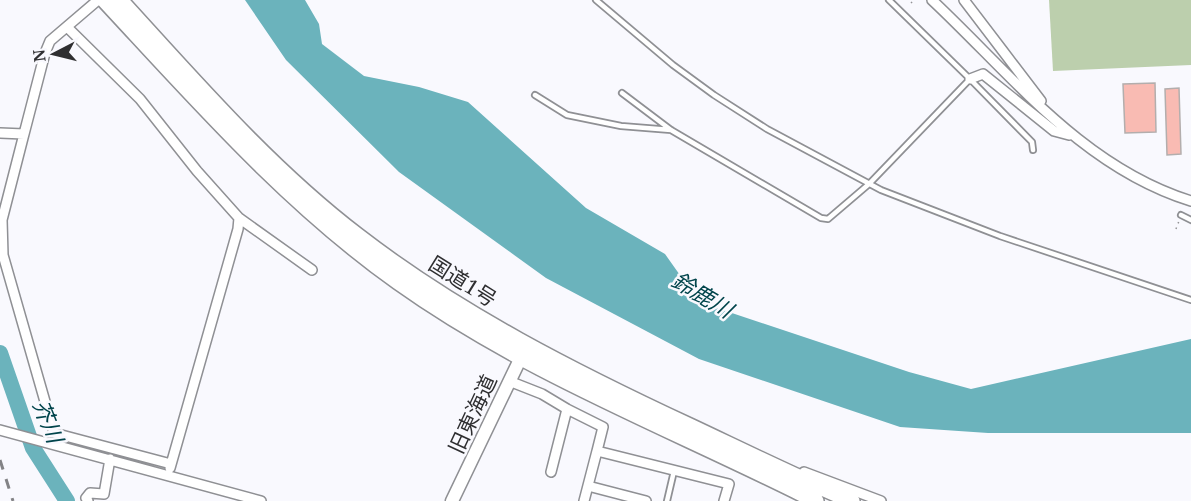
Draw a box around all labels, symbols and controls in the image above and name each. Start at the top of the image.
north arrow [24,24,84,84]
text: N [27,48,51,63]
street label: 国道1号 [424,249,502,313]
water label: 鈴鹿川 [667,264,741,325]
street label: 旧東海道 [442,370,502,458]
water label: 芥川 [27,395,72,449]

